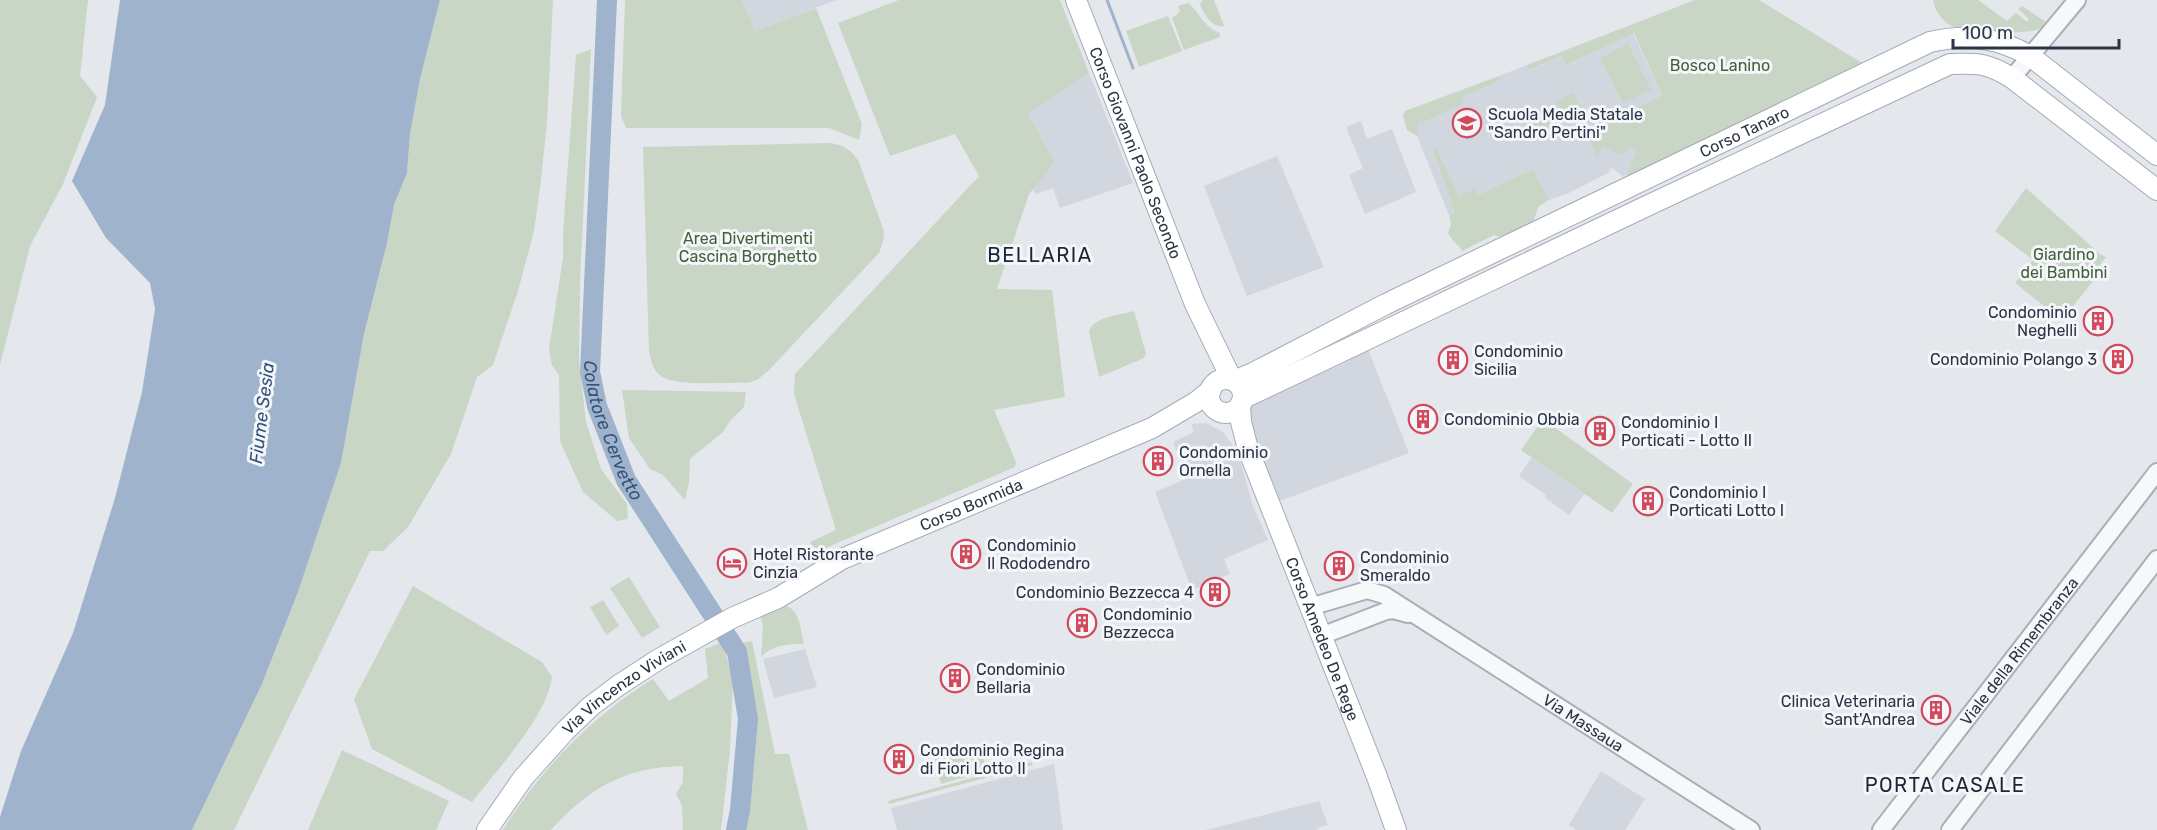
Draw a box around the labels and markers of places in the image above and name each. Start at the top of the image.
place label: Scuola Media Statale "Sandro Pertini" [1488,105,1643,142]
school or university icon: Scuola Media Statale "Sandro Pertini" [1451,107,1483,139]
place label: Condominio Neghelli [1988,303,2077,340]
building icon: Condominio Neghelli [2082,305,2114,337]
place label: Condominio Sicilia [1474,342,1563,379]
building icon: Condominio Polango 3 [2102,343,2134,375]
building icon: Condominio Sicilia [1437,344,1469,376]
place label: Condominio Polango 3 [1930,350,2097,369]
building icon: Condominio Obbia [1407,403,1439,435]
place label: Condominio Obbia [1444,410,1580,429]
place label: Condominio I Porticati - Lotto II [1621,413,1752,450]
building icon: Condominio I Porticati - Lotto II [1584,415,1616,447]
place label: Condominio Ornella [1179,443,1268,480]
building icon: Condominio Ornella [1142,445,1174,477]
place label: Condominio I Porticati Lotto I [1669,483,1784,520]
building icon: Condominio I Porticati Lotto I [1632,485,1664,517]
place label: Condominio Il Rododendro [987,536,1090,573]
building icon: Condominio Il Rododendro [950,538,982,570]
place label: Hotel Ristorante Cinzia [753,545,874,582]
hotel icon: Hotel Ristorante Cinzia [716,547,748,579]
place label: Condominio Smeraldo [1360,548,1449,585]
building icon: Condominio Smeraldo [1323,550,1355,582]
building icon: Condominio Bezzecca 4 [1199,576,1231,608]
place label: Condominio Bezzecca 4 [1016,583,1194,602]
place label: Condominio Bezzecca [1103,605,1192,642]
building icon: Condominio Bezzecca [1066,607,1098,639]
place label: Condominio Bellaria [976,660,1065,697]
building icon: Condominio Bellaria [939,662,971,694]
place label: Clinica Veterinaria Sant'Andrea [1781,692,1915,729]
building icon: Clinica Veterinaria Sant'Andrea [1920,694,1952,726]
place label: Condominio Regina di Fiori Lotto II [920,741,1064,778]
building icon: Condominio Regina di Fiori Lotto II [883,743,915,775]

